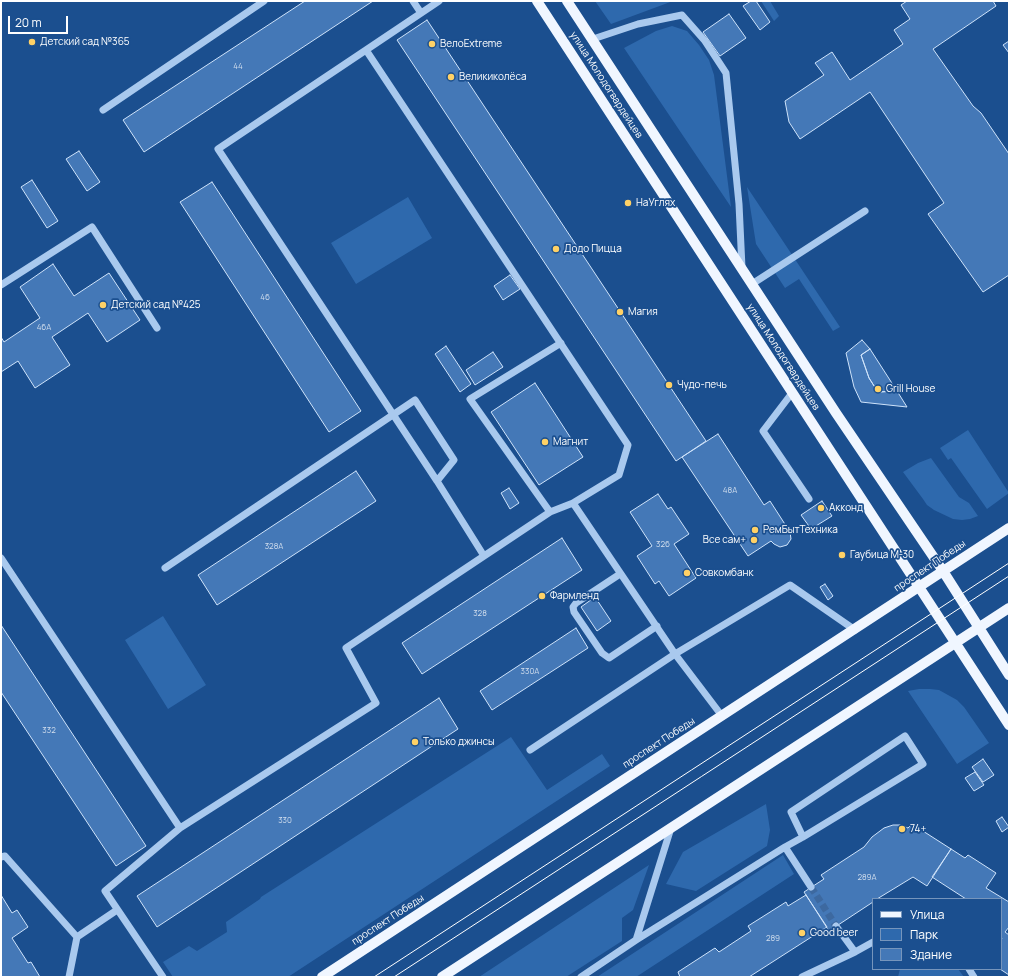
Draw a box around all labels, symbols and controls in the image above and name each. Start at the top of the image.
scale bar [10,8,70,34]
text: 20 m [15,14,42,31]
street label: улица Молодогвардейцев [567,30,645,140]
place label: Детский сад №365 [40,36,130,48]
marker: Детский сад №365 [27,37,37,47]
place label: ВелоExtreme [440,38,502,50]
marker: ВелоExtreme [427,39,437,49]
house number: 44 [233,62,243,72]
place label: Великиколёса [459,71,527,83]
marker: Великиколёса [446,72,456,82]
place label: НаУглях [636,197,675,209]
marker: НаУглях [623,198,633,208]
place label: Додо Пицца [564,243,622,255]
marker: Додо Пицца [551,244,561,254]
house number: 46 [260,293,270,303]
place label: Детский сад №425 [111,299,200,311]
marker: Детский сад №425 [98,300,108,310]
street label: улица Молодогвардейцев [744,302,822,412]
place label: Магия [628,306,658,318]
marker: Магия [615,307,625,317]
house number: 46А [37,323,51,333]
place label: Чудо-печь [677,379,727,391]
marker: Чудо-печь [664,380,674,390]
place label: Grill House [886,383,935,395]
marker: Grill House [873,384,883,394]
place label: Магнит [553,436,588,448]
marker: Магнит [540,437,550,447]
house number: 48А [723,486,737,496]
place label: Акконд [829,502,863,514]
marker: Акконд [816,503,826,513]
place label: РемБытТехника [763,524,838,536]
marker: РемБытТехника [750,525,760,535]
place label: Все сам+ [703,534,746,546]
marker: Все сам+ [749,535,759,545]
street label: проспект Победы [892,538,968,594]
house number: 326 [656,540,670,550]
house number: 328А [265,542,283,552]
place label: Гаубица М-30 [850,549,914,561]
marker: Гаубица М-30 [837,550,847,560]
place label: Совкомбанк [695,567,753,579]
marker: Совкомбанк [682,568,692,578]
place label: Фармленд [550,590,599,602]
marker: Фармленд [537,591,547,601]
house number: 328 [473,609,487,619]
house number: 330А [521,667,539,677]
street label: проспект Победы [621,715,697,771]
house number: 332 [42,726,56,736]
place label: Только джинсы [423,736,495,748]
marker: Только джинсы [410,737,420,747]
house number: 330 [278,816,292,826]
place label: 74+ [910,823,926,835]
marker: 74+ [897,824,907,834]
house number: 289А [857,873,877,883]
street label: проспект Победы [350,892,426,948]
legend [872,898,1002,970]
text: Улица [910,906,944,923]
text: Парк [910,926,938,943]
place label: Good beer [810,927,858,939]
marker: Good beer [797,928,807,938]
house number: 289 [766,934,780,944]
text: Здание [910,946,952,963]

